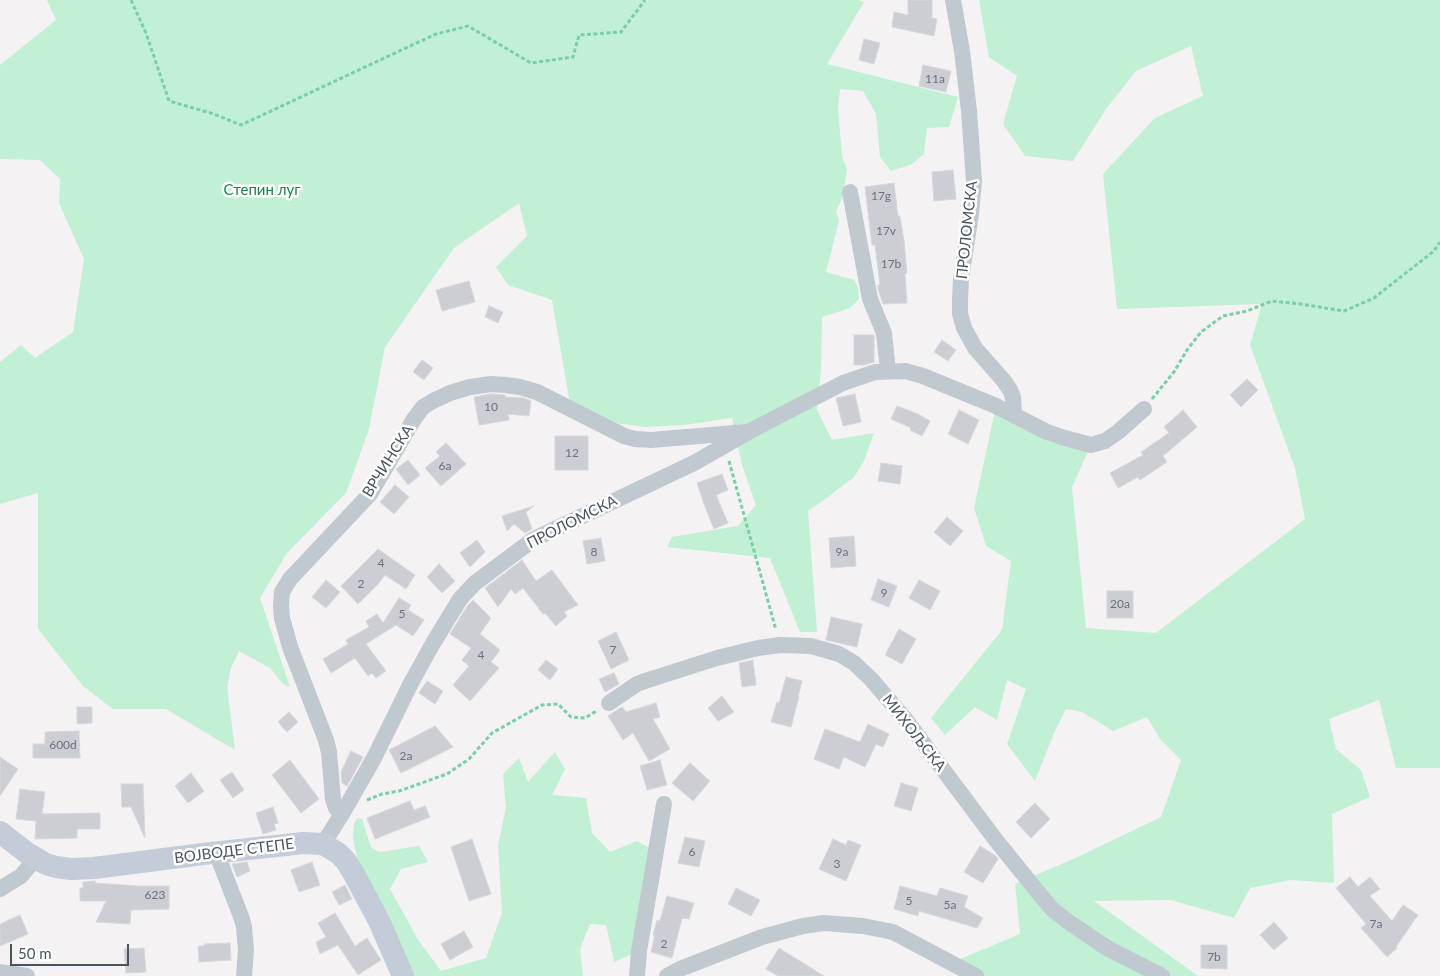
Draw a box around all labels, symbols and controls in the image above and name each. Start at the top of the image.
house number: 11a [925,72,945,86]
street label: ПРОЛОМСКА [953,180,981,280]
park label: Степин луг [224,181,300,199]
house number: 17g [871,189,891,203]
house number: 17v [876,224,896,238]
house number: 17b [881,257,901,271]
house number: 10 [484,400,498,414]
street label: ВРЧИНСКА [359,422,417,500]
house number: 12 [565,446,579,460]
house number: 6a [439,459,451,473]
street label: ПРОЛОМСКА [524,492,620,552]
house number: 8 [591,545,597,559]
house number: 9a [836,545,848,559]
house number: 4 [378,556,384,570]
house number: 2 [358,577,364,591]
house number: 9 [881,586,887,600]
house number: 20a [1110,597,1130,611]
house number: 5 [399,607,405,621]
house number: 7 [610,643,616,657]
house number: 4 [478,648,484,662]
street label: МИХОЉСКА [878,691,950,775]
house number: 600d [49,738,77,752]
house number: 2a [400,749,412,763]
street label: ВОЈВОДЕ СТЕПЕ [173,835,295,867]
house number: 6 [689,845,695,859]
house number: 3 [834,857,840,871]
house number: 623 [145,888,165,902]
house number: 5 [906,894,912,908]
house number: 5a [944,898,956,912]
house number: 7a [1370,917,1382,931]
scale bar [12,934,131,966]
house number: 2 [661,937,667,951]
text: 50 m [18,944,52,962]
house number: 7b [1207,950,1221,964]

